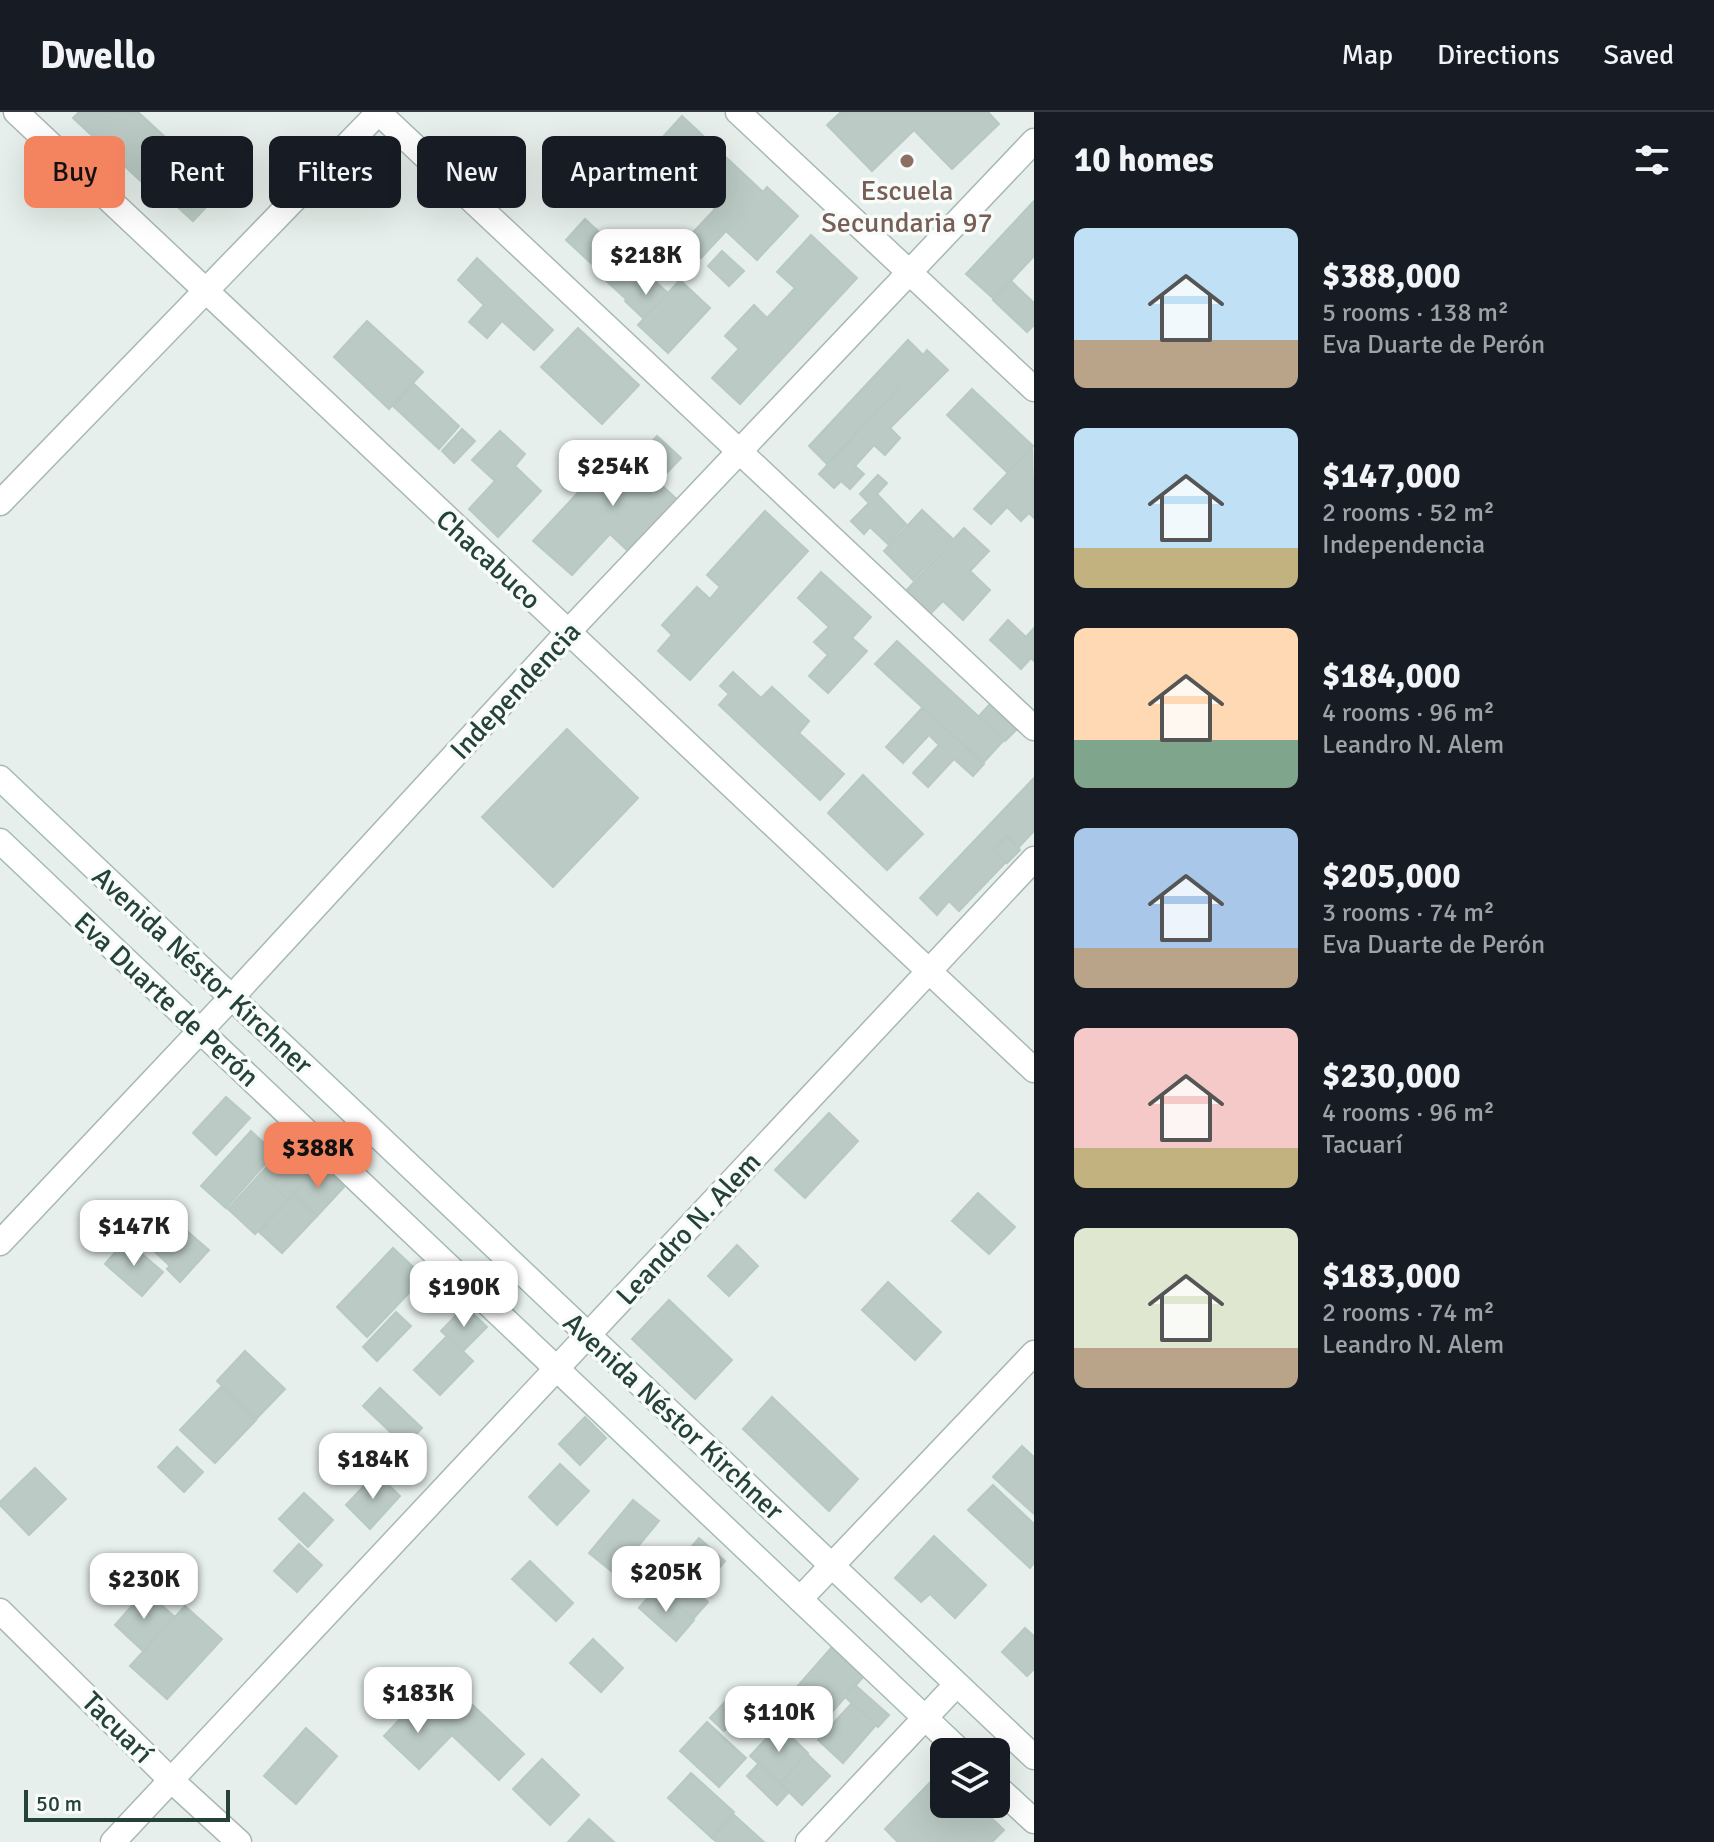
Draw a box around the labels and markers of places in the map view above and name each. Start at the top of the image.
marker: Escuela Secundaria 97 [898,152,916,170]
place label: Escuela Secundaria 97 [821,174,993,240]
pin: $218K [590,229,702,297]
pin: $254K [557,440,669,508]
pin: $388K [262,1122,374,1190]
pin: $147K [78,1200,190,1268]
pin: $190K [408,1261,520,1329]
pin: $184K [317,1433,429,1501]
pin: $205K [610,1546,722,1614]
pin: $230K [88,1553,200,1621]
pin: $183K [362,1667,474,1735]
pin: $110K [723,1686,835,1754]

